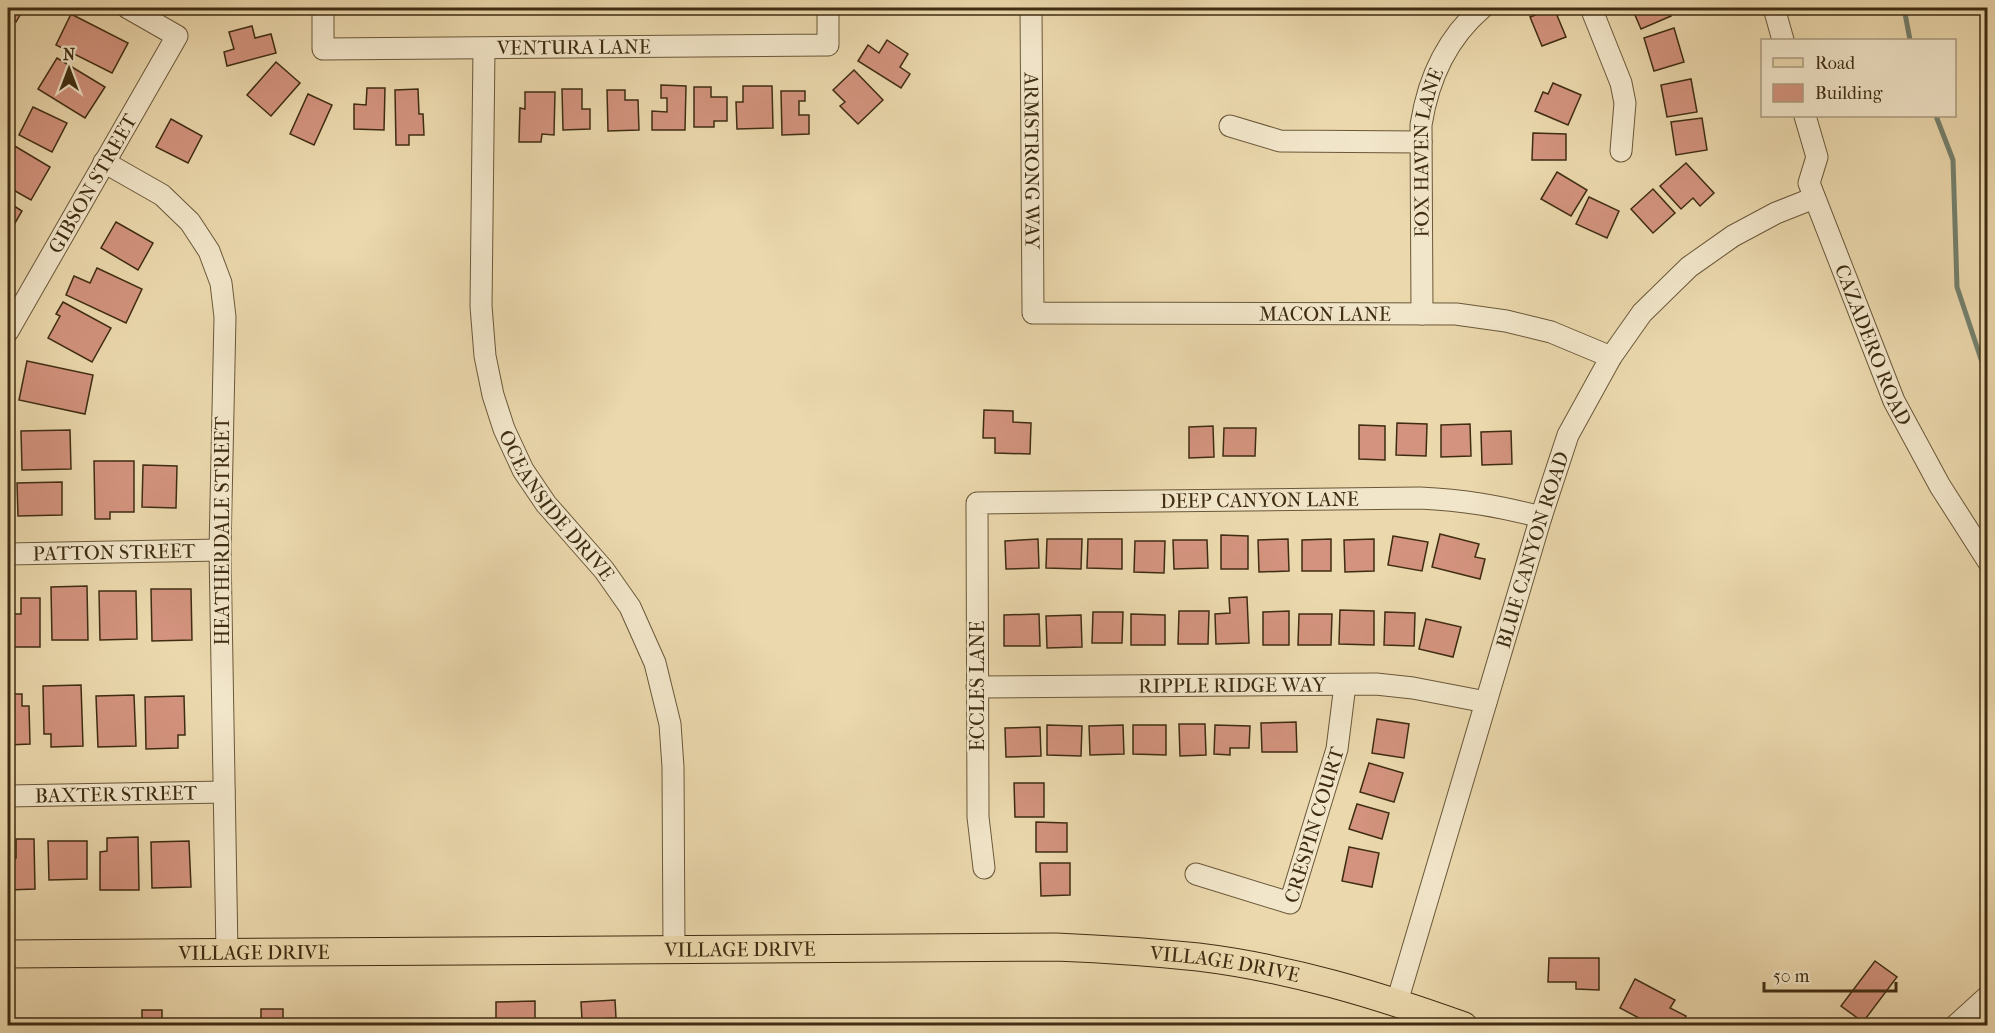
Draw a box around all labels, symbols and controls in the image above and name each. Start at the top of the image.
street label: VENTURA LANE [496,35,651,59]
north arrow [39,39,99,99]
legend [1761,39,1956,117]
text: N [63,45,76,64]
text: Road [1815,53,1855,74]
street label: FOX HAVEN LANE [1409,65,1448,238]
street label: ARMSTRONG WAY [1020,71,1044,251]
text: Building [1815,83,1883,104]
street label: GIBSON STREET [44,109,142,257]
street label: CAZADERO ROAD [1830,261,1917,429]
street label: MACON LANE [1259,302,1391,325]
street label: HEATHERDALE STREET [211,416,234,646]
street label: OCEANSIDE DRIVE [495,426,619,585]
street label: BLUE CANYON ROAD [1491,449,1573,651]
street label: DEEP CANYON LANE [1160,487,1359,512]
street label: PATTON STREET [32,539,196,565]
street label: ECCLES LANE [966,621,989,751]
street label: RIPPLE RIDGE WAY [1138,673,1327,697]
street label: CRESPIN COURT [1279,744,1349,906]
street label: BAXTER STREET [35,781,198,807]
street label: VILLAGE DRIVE [663,937,816,961]
street label: VILLAGE DRIVE [177,940,330,964]
street label: VILLAGE DRIVE [1148,941,1302,987]
scale bar [1764,955,1896,993]
text: 50 m [1773,966,1810,987]

